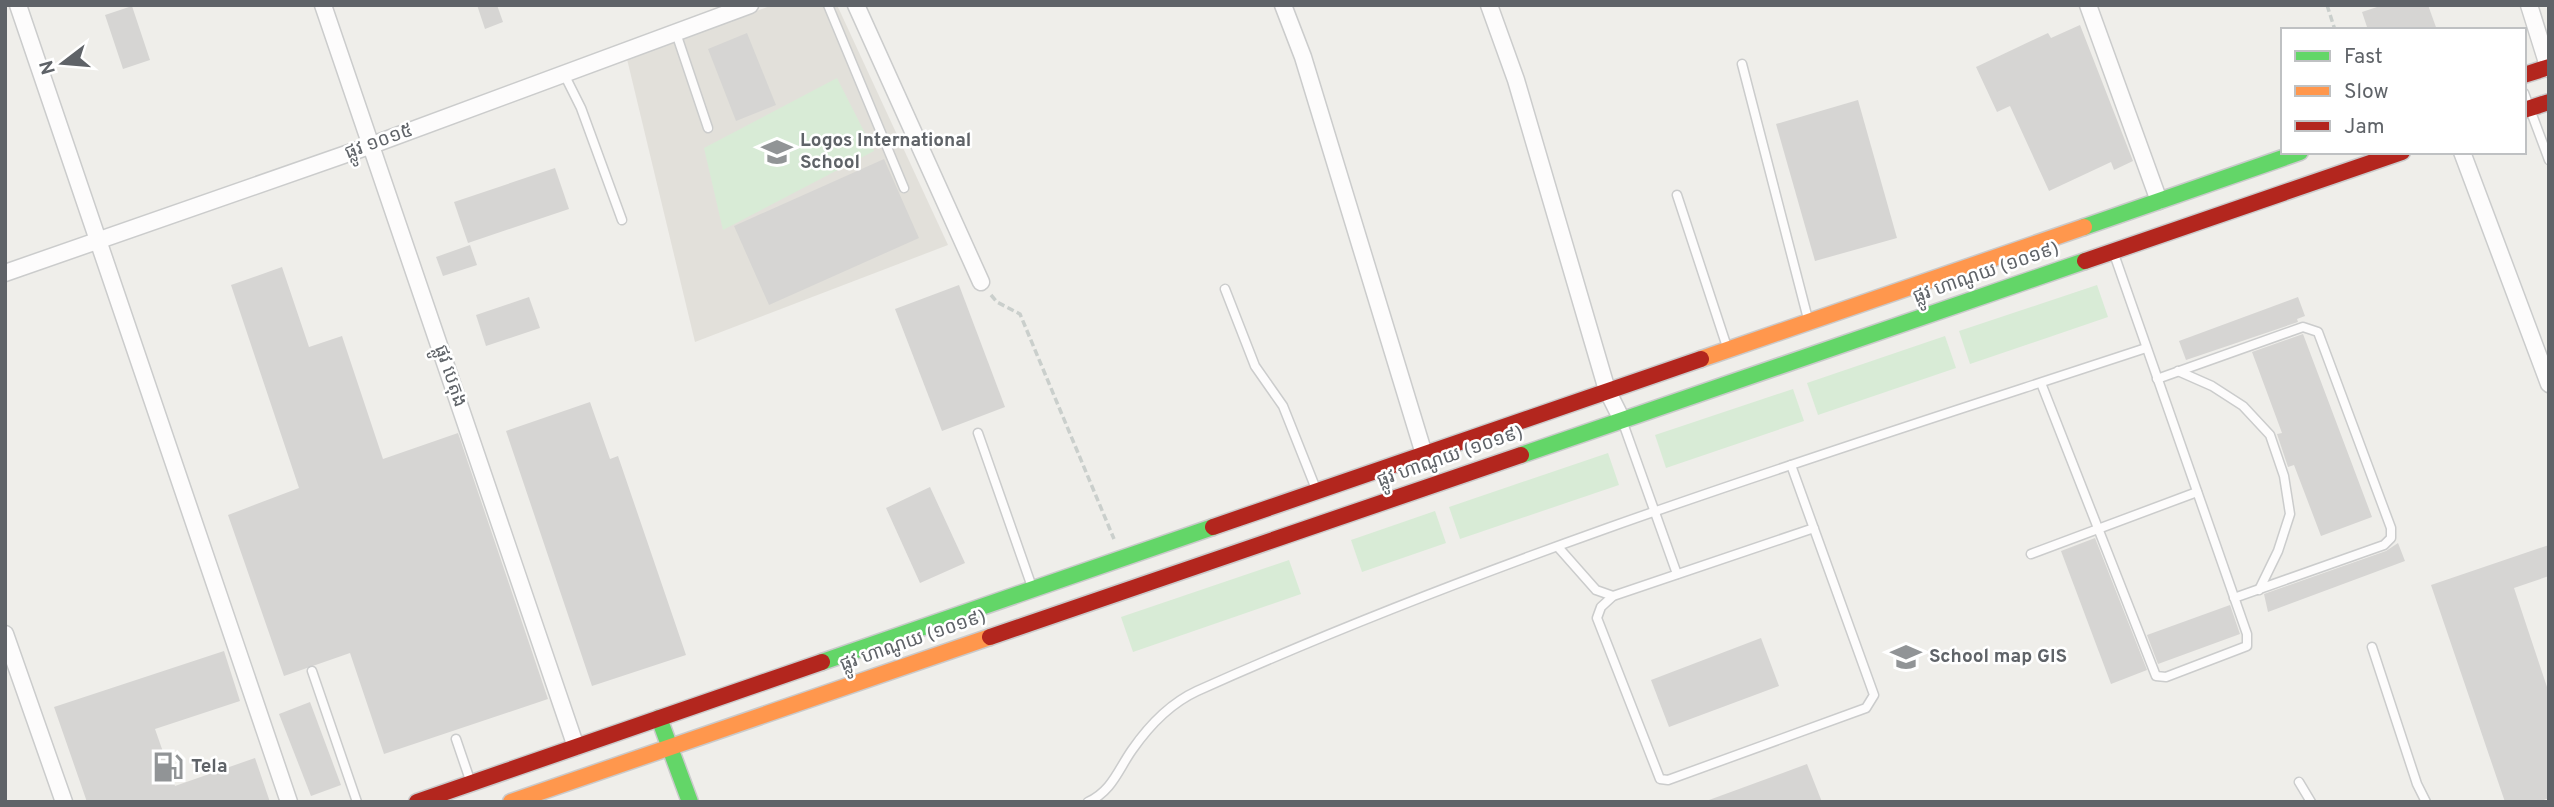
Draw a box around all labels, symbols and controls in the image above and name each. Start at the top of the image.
north arrow [28,28,98,98]
legend [2281,28,2526,154]
text: Fast [2344,44,2383,71]
text: N [35,57,62,77]
text: Slow [2344,79,2389,106]
text: Jam [2344,114,2385,141]
street label: ផ្លូវ ១០១៥ [342,119,418,169]
place label: Logos International School [800,129,971,175]
school or university icon: Logos International School [760,135,794,169]
street label: ផ្លូវ ហាណូយ (១០១៩) [1910,237,2064,313]
street label: ផ្លូវ បេតុង [425,342,472,412]
street label: ផ្លូវ ហាណូយ (១០១៩) [1374,421,1528,497]
street label: ផ្លូវ ហាណូយ (១០១៩) [837,605,991,681]
school or university icon: School map GIS [1889,640,1923,674]
place label: School map GIS [1929,645,2067,669]
fuel station icon: Tela [151,750,185,784]
place label: Tela [191,755,227,779]

